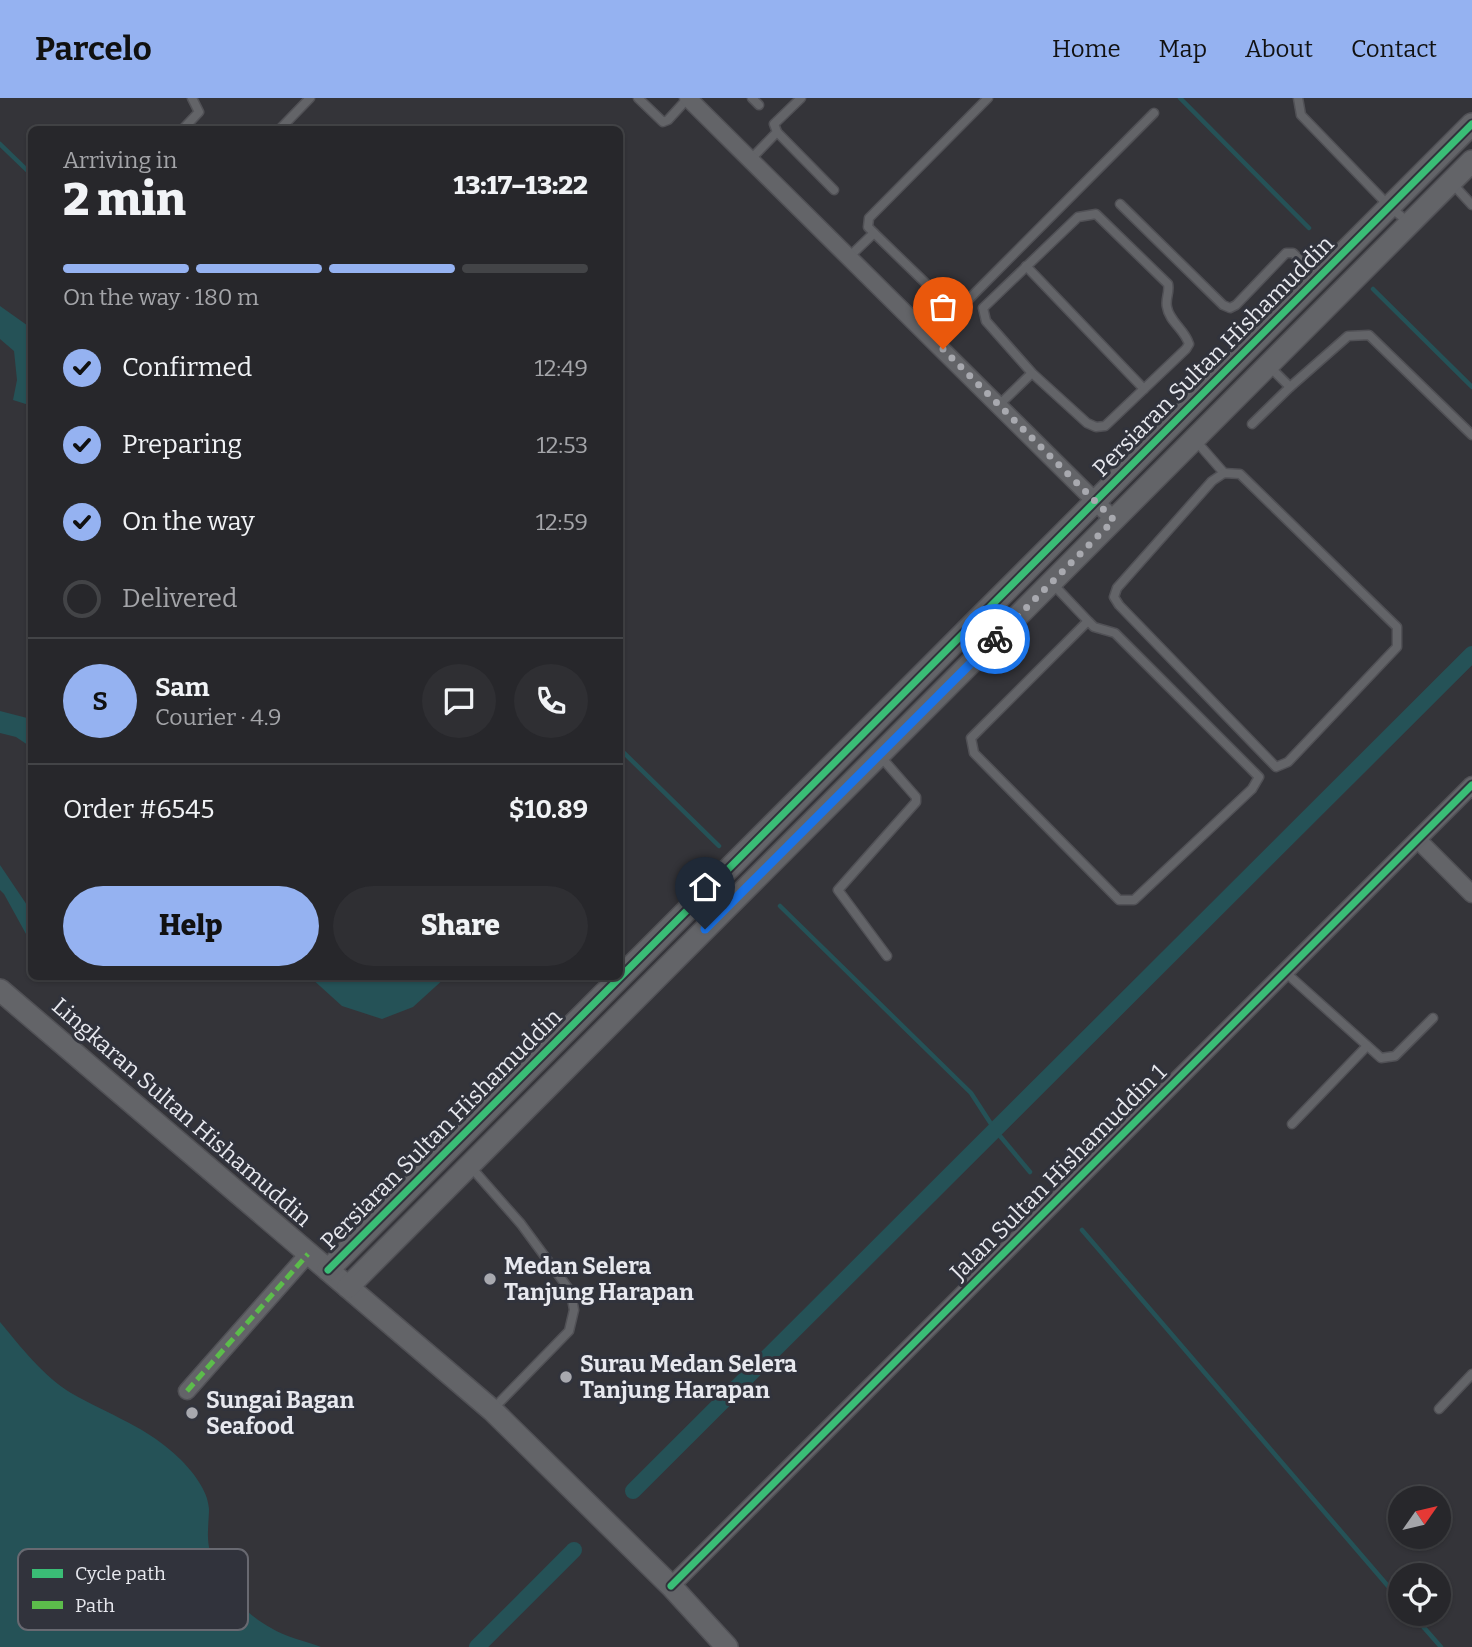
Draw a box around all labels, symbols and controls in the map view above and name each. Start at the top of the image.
text: Parcelo [35,29,152,69]
text: Home [1052,35,1121,63]
text: Map [1159,35,1207,63]
text: About [1245,35,1313,63]
text: Contact [1351,35,1437,63]
text: Arriving in [63,146,177,174]
text: 13:17–13:22 [454,170,588,201]
text: 2 min [63,172,186,227]
street label: Persiaran Sultan Hishamuddin [1087,229,1340,482]
pin [913,277,973,349]
text: On the way · 180 m [63,283,259,311]
icon: bag [924,288,962,326]
icon: check [63,349,101,387]
text: Confirmed [122,352,252,383]
text: 12:49 [534,354,588,382]
icon: check [63,426,101,464]
text: Preparing [122,429,242,460]
text: 12:53 [536,431,588,459]
icon: check [63,503,101,541]
text: On the way [122,506,255,537]
text: 12:59 [536,508,588,536]
text: Delivered [122,583,237,614]
courier [960,604,1030,674]
icon: bike [976,620,1014,658]
button: chat [422,664,496,738]
button: phone [514,664,588,738]
text: Sam [155,672,210,703]
text: S [92,686,108,717]
text: Courier · 4.9 [155,703,282,731]
text: Order #6545 [63,794,214,825]
text: $10.89 [509,794,588,825]
pin [675,857,735,929]
icon: home [686,868,724,906]
button: Help [63,886,319,966]
button: Share [333,886,588,966]
street label: Lingkaran Sultan Hishamuddin [47,992,318,1233]
street label: Persiaran Sultan Hishamuddin [315,1002,568,1255]
street label: Jalan Sultan Hishamuddin 1 [944,1058,1172,1286]
place label: Medan Selera Tanjung Harapan [504,1252,694,1306]
marker: Medan Selera Tanjung Harapan [482,1271,498,1287]
place label: Surau Medan Selera Tanjung Harapan [580,1350,797,1404]
marker: Surau Medan Selera Tanjung Harapan [558,1369,574,1385]
place label: Sungai Bagan Seafood [206,1386,354,1440]
marker: Sungai Bagan Seafood [184,1405,200,1421]
north arrow [1388,1486,1451,1549]
map controls [1388,1486,1451,1626]
legend [18,1549,248,1630]
text: Cycle path [75,1562,166,1585]
button: locate [1388,1563,1451,1626]
text: Path [75,1594,115,1617]

